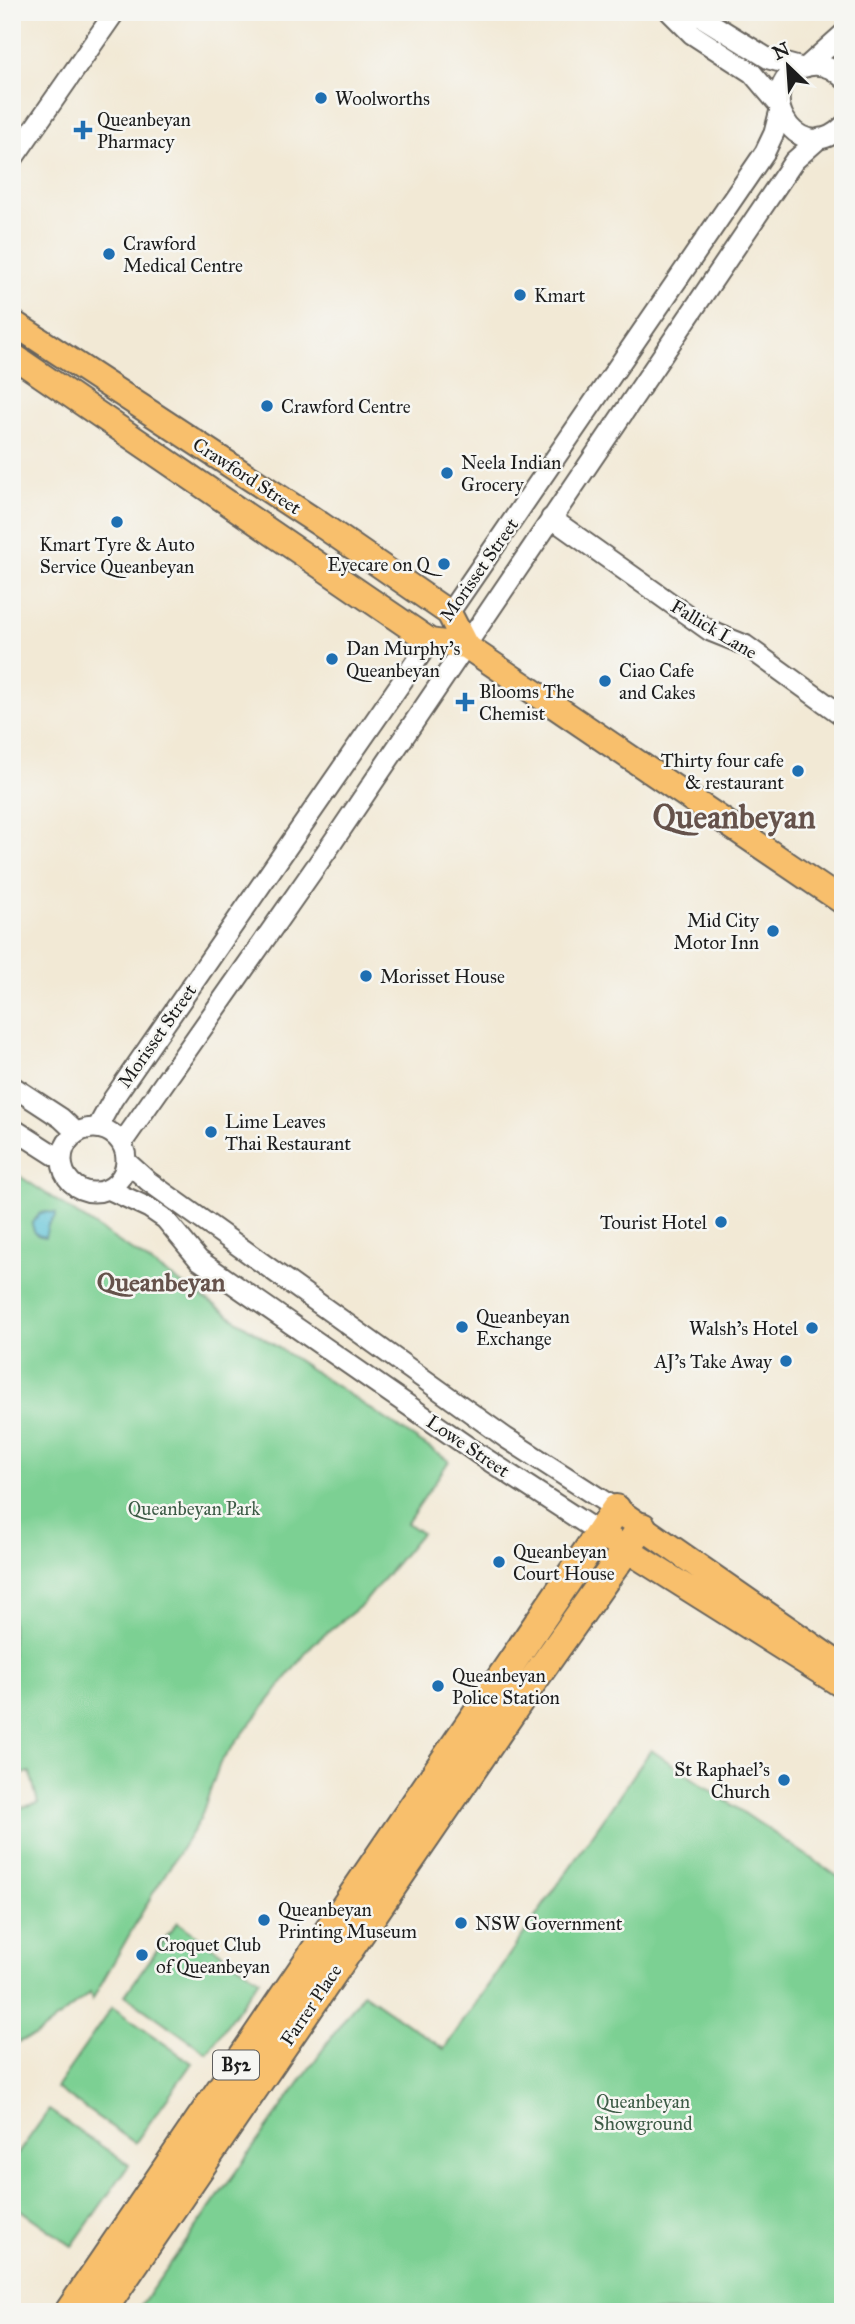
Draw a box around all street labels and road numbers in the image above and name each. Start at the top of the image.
street label: Crawford Street [189,433,306,520]
street label: Morisset Street [435,514,523,626]
street label: Fallick Lane [667,594,761,664]
street label: Morisset Street [113,980,201,1092]
street label: Lowe Street [422,1410,514,1482]
street label: Farrer Place [275,1960,347,2050]
road number: B52 [213,2050,259,2080]

